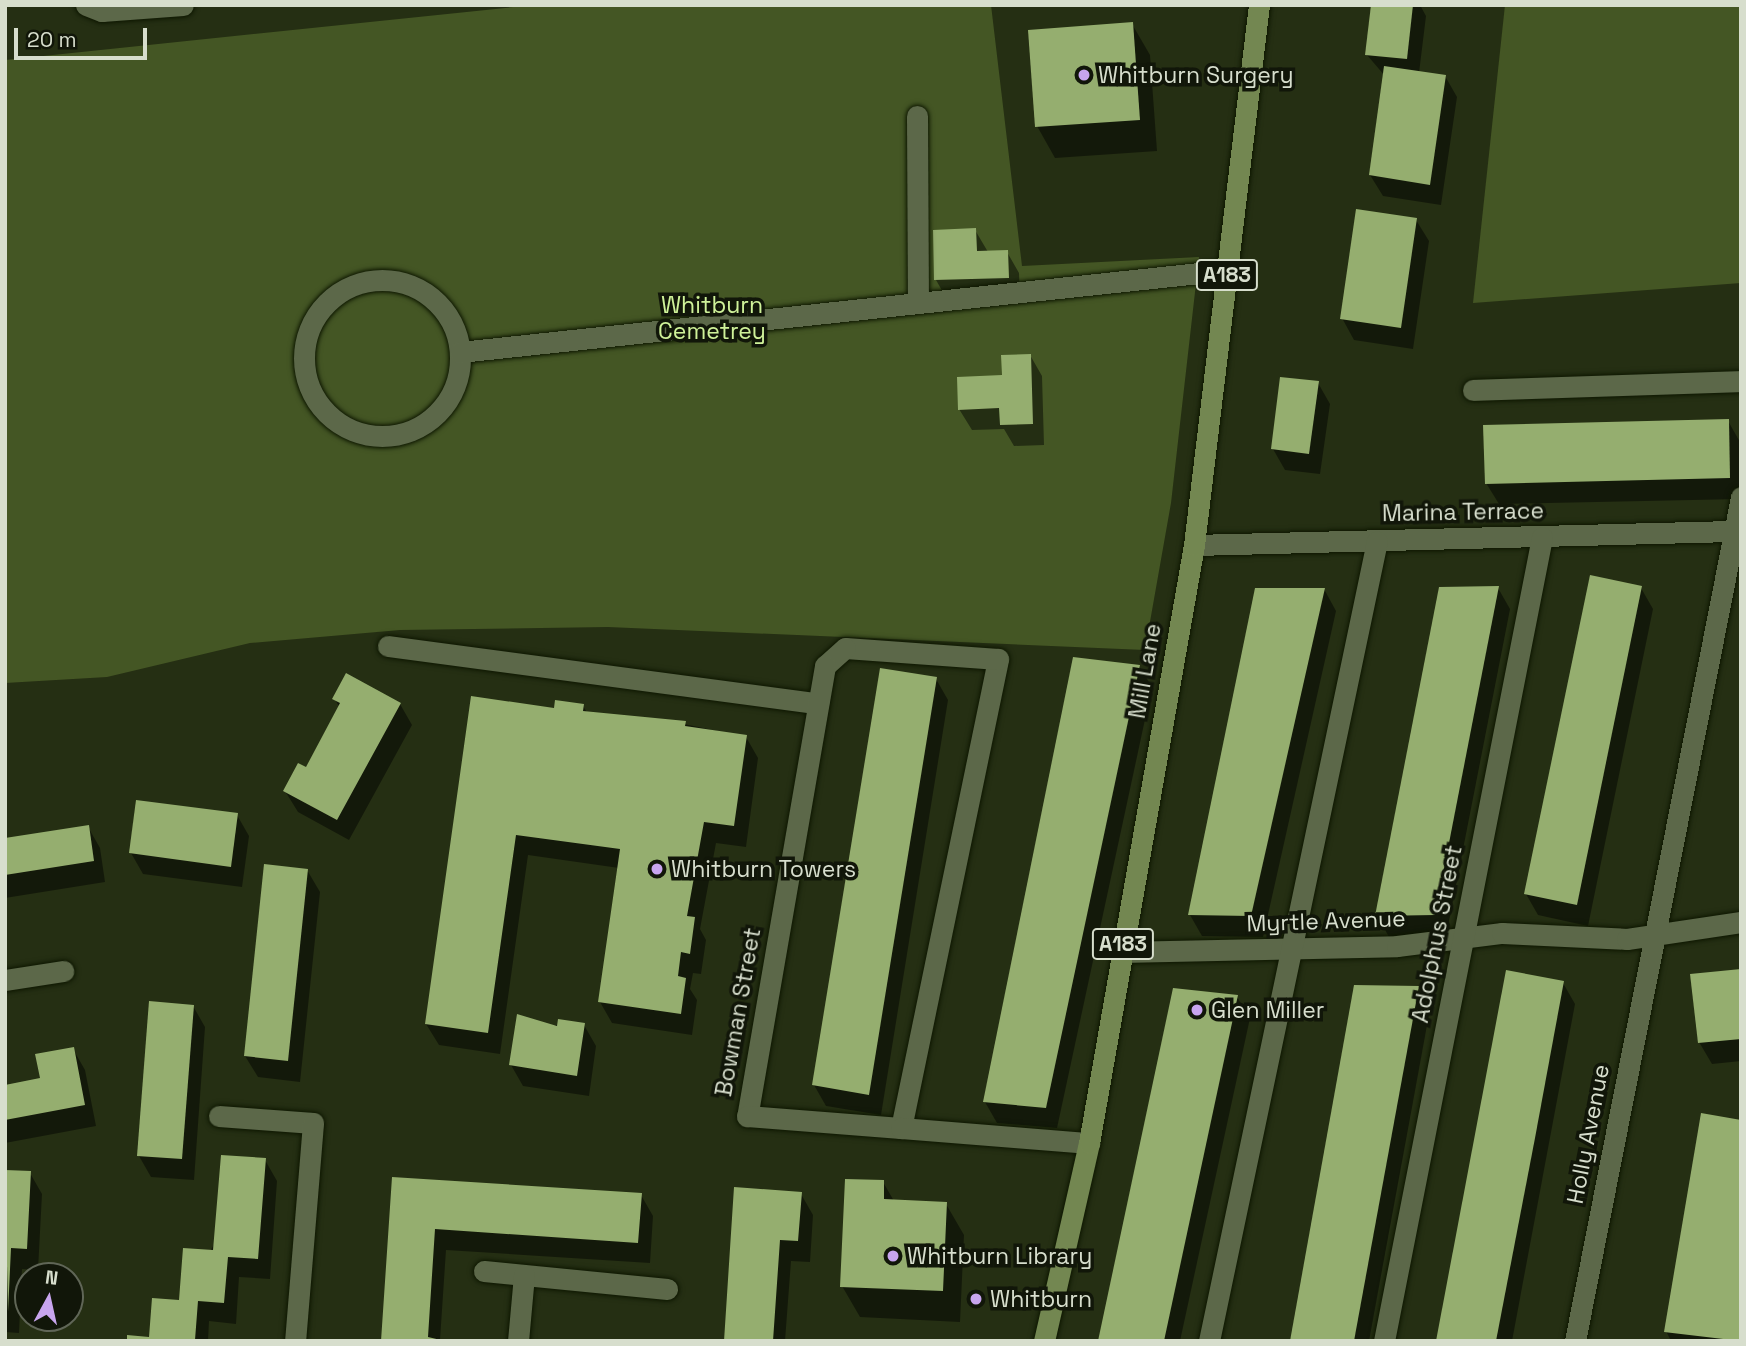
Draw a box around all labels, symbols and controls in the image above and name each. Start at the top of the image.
scale bar [18,14,150,58]
text: 20 m [27,26,77,53]
place label: Whitburn Surgery [1098,61,1294,89]
marker: Whitburn Surgery [1076,67,1092,83]
road number: A183 [1196,258,1258,292]
park label: Whitburn Cemetrey [658,291,766,345]
street label: Marina Terrace [1381,497,1545,527]
street label: Mill Lane [1123,621,1167,721]
street label: Adolphus Street [1406,843,1468,1025]
place label: Whitburn Towers [671,855,857,883]
marker: Whitburn Towers [649,861,665,877]
street label: Myrtle Avenue [1246,904,1406,938]
street label: Bowman Street [710,925,766,1099]
road number: A183 [1092,926,1154,962]
place label: Glen Miller [1211,996,1325,1024]
marker: Glen Miller [1189,1002,1205,1018]
street label: Holly Avenue [1561,1062,1615,1206]
place label: Whitburn Library [907,1242,1092,1270]
marker: Whitburn Library [885,1248,901,1264]
north arrow [14,1262,84,1332]
text: N [44,1264,60,1291]
place label: Whitburn [990,1285,1092,1313]
marker: Whitburn [968,1291,984,1307]

